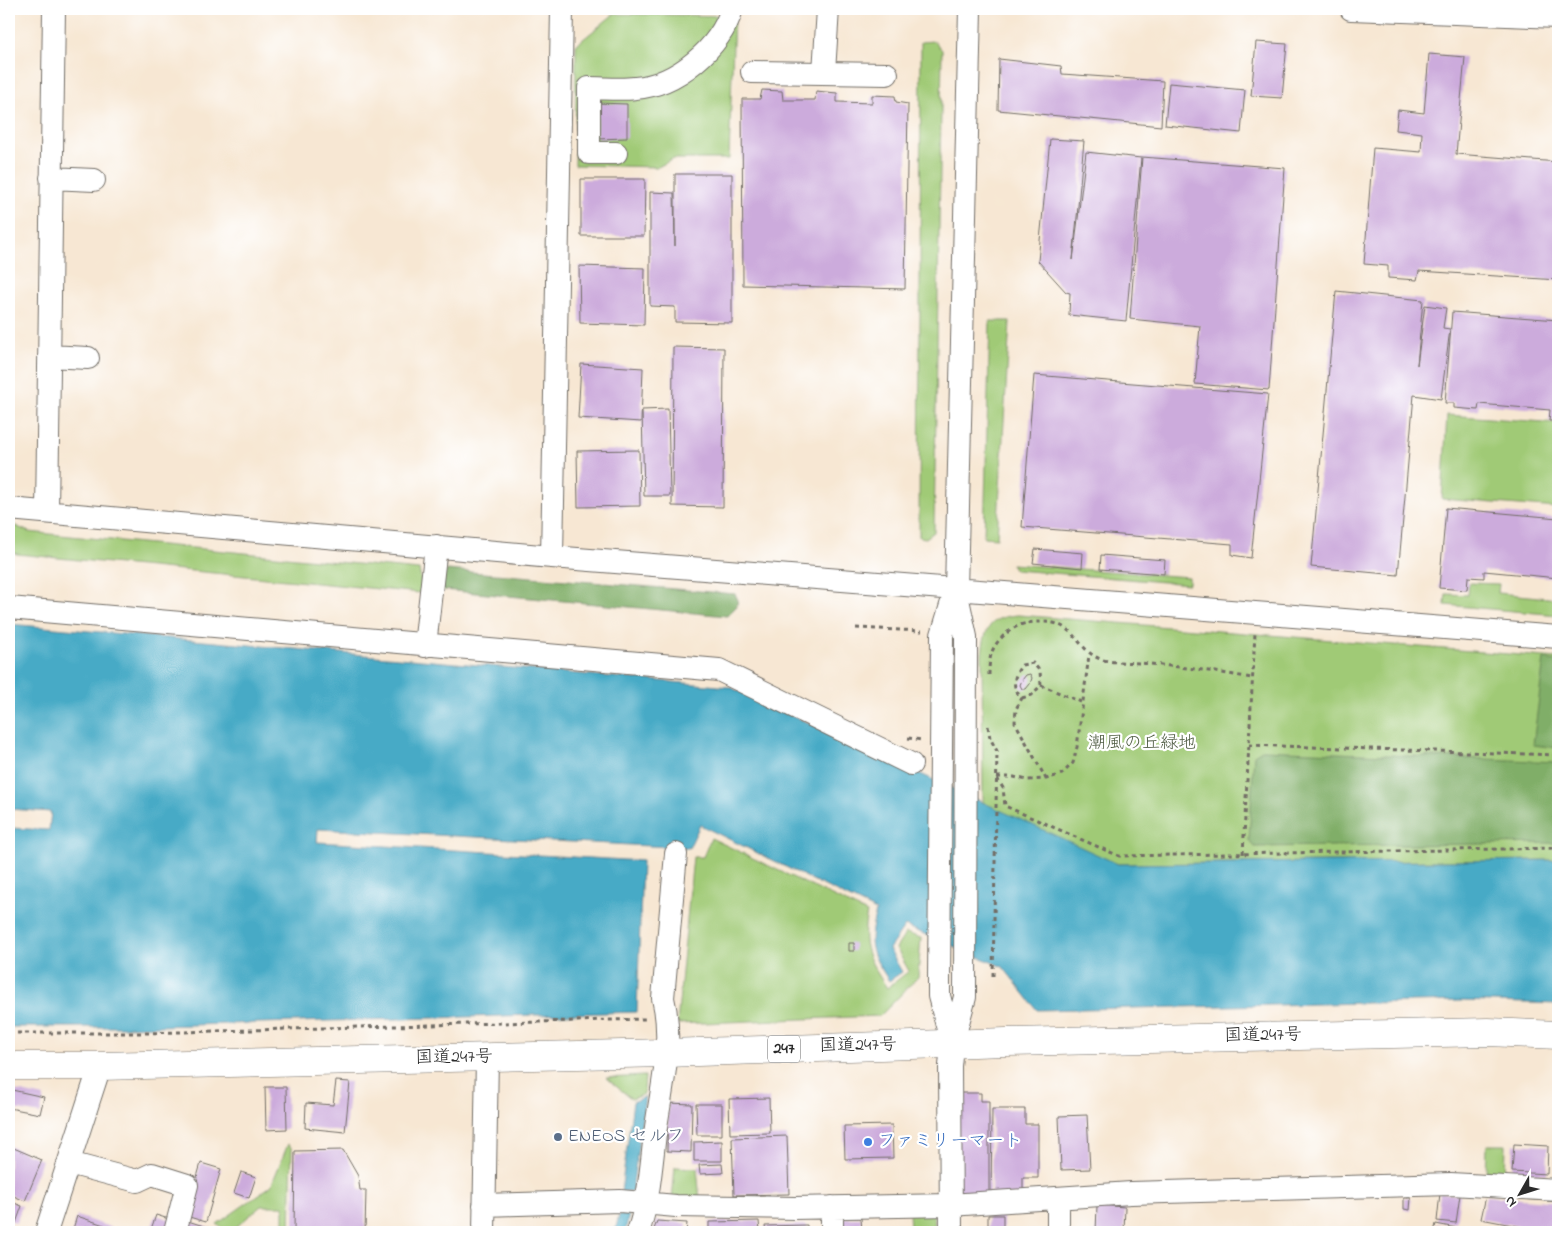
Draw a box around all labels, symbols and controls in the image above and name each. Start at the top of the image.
park label: 潮風の丘緑地 [1088,731,1196,757]
street label: 国道247号 [1224,1022,1302,1050]
street label: 国道247号 [819,1032,897,1060]
road number: 247 [768,1036,800,1062]
street label: 国道247号 [415,1044,493,1072]
place label: ENEOS セルフ [568,1124,685,1150]
place label: ファミリーマート [878,1129,1022,1155]
marker: ENEOS セルフ [552,1131,564,1143]
marker: ファミリーマート [862,1136,874,1148]
north arrow [1494,1168,1544,1218]
text: N [1500,1191,1522,1212]

